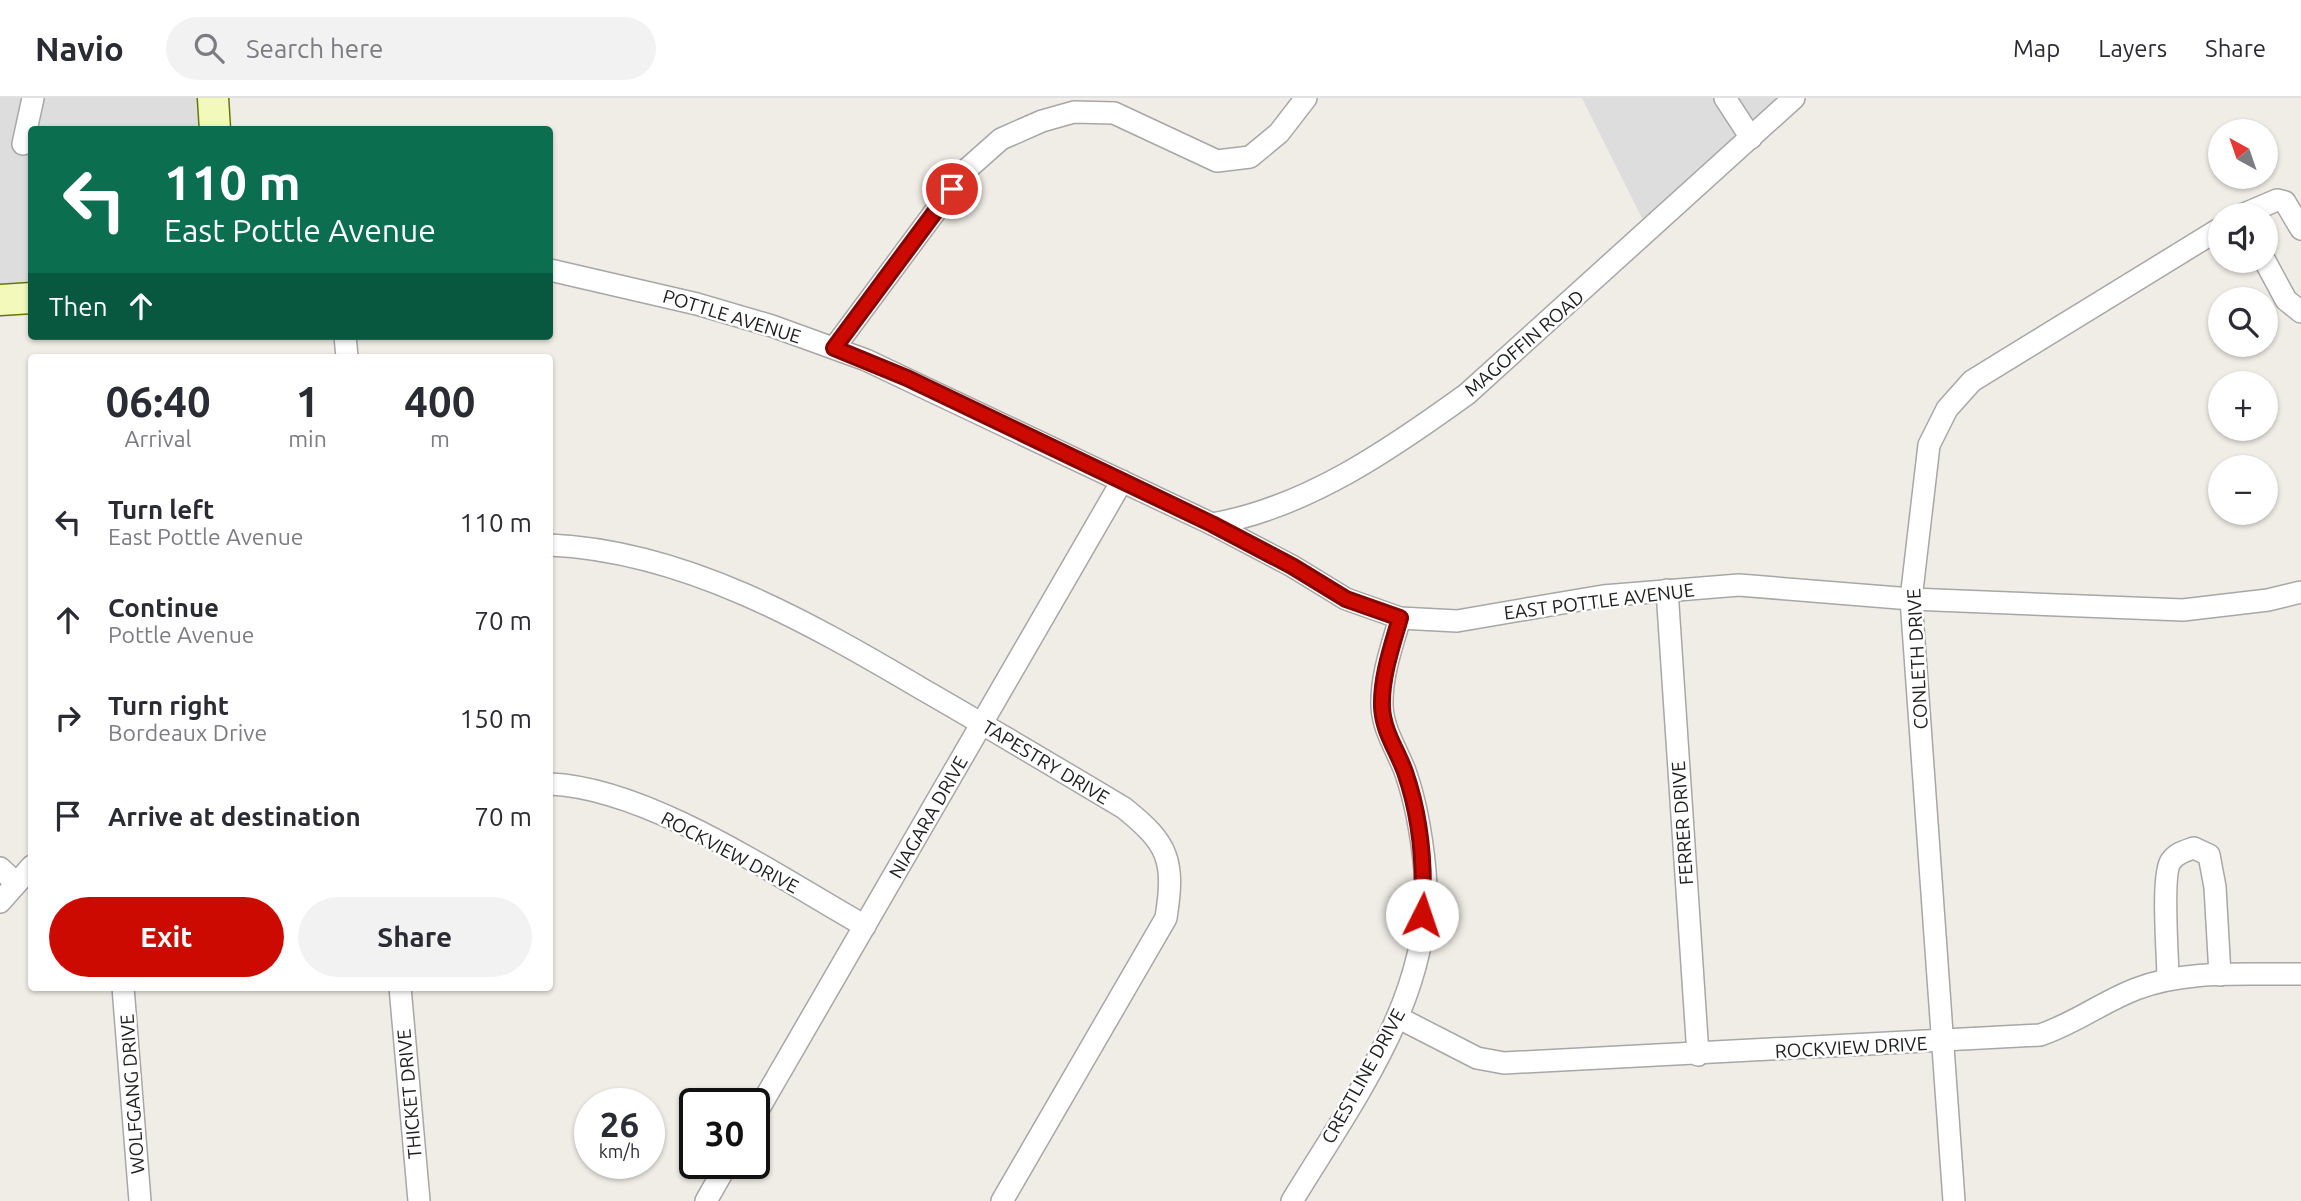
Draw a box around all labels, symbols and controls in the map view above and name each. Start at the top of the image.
search box [166,17,656,80]
icon: search [190,29,228,67]
text: Navio [35,30,124,67]
text: Search here [246,34,383,63]
text: Map [2013,35,2060,62]
text: Layers [2098,35,2167,62]
text: Share [2205,35,2266,62]
north arrow [2208,119,2278,189]
map controls [2208,119,2278,525]
icon: left [49,154,140,245]
text: 110 m [164,154,301,209]
pin [922,159,982,219]
icon: arrive [933,170,971,208]
button: sound [2208,203,2278,273]
text: East Pottle Avenue [164,212,436,248]
street label: POTTLE AVENUE [660,285,804,347]
street label: MAGOFFIN ROAD [1460,285,1588,401]
icon: ahead [122,287,160,325]
button: search [2208,287,2278,357]
text: Then [49,292,108,321]
button: + [2208,371,2278,441]
text: 06:40 [106,378,211,425]
text: 1 [296,378,319,425]
text: 400 [404,378,475,425]
text: Arrival [125,426,192,451]
text: min [288,426,327,451]
text: m [430,426,450,451]
button: − [2208,455,2278,525]
text: Turn left [108,495,214,524]
icon: left [49,503,87,541]
text: 110 m [460,508,532,537]
text: East Pottle Avenue [108,524,304,549]
street label: EAST POTTLE AVENUE [1502,578,1696,624]
street label: CONLETH DRIVE [1902,588,1932,730]
text: Continue [108,593,219,622]
icon: ahead [49,601,87,639]
text: 70 m [474,606,532,635]
text: Pottle Avenue [108,622,255,647]
text: Turn right [108,691,229,720]
icon: right [49,699,87,737]
text: 150 m [460,704,532,733]
street label: TAPESTRY DRIVE [979,715,1113,809]
text: Bordeaux Drive [108,720,267,745]
street label: NIAGARA DRIVE [884,752,972,882]
street label: FERRER DRIVE [1667,760,1697,886]
icon: arrive [49,797,87,835]
text: Arrive at destination [108,802,361,831]
text: 70 m [474,802,532,831]
street label: ROCKVIEW DRIVE [658,806,802,898]
position arrow [1385,878,1459,952]
button: Exit [49,897,284,977]
button: Share [298,897,532,977]
street label: CRESTLINE DRIVE [1317,1005,1409,1147]
street label: WOLFGANG DRIVE [115,1013,149,1175]
street label: THICKET DRIVE [392,1028,426,1160]
street label: ROCKVIEW DRIVE [1774,1032,1928,1062]
speed limit sign: 30 [679,1088,770,1179]
text: 26 [600,1104,639,1144]
text: km/h [599,1141,640,1161]

